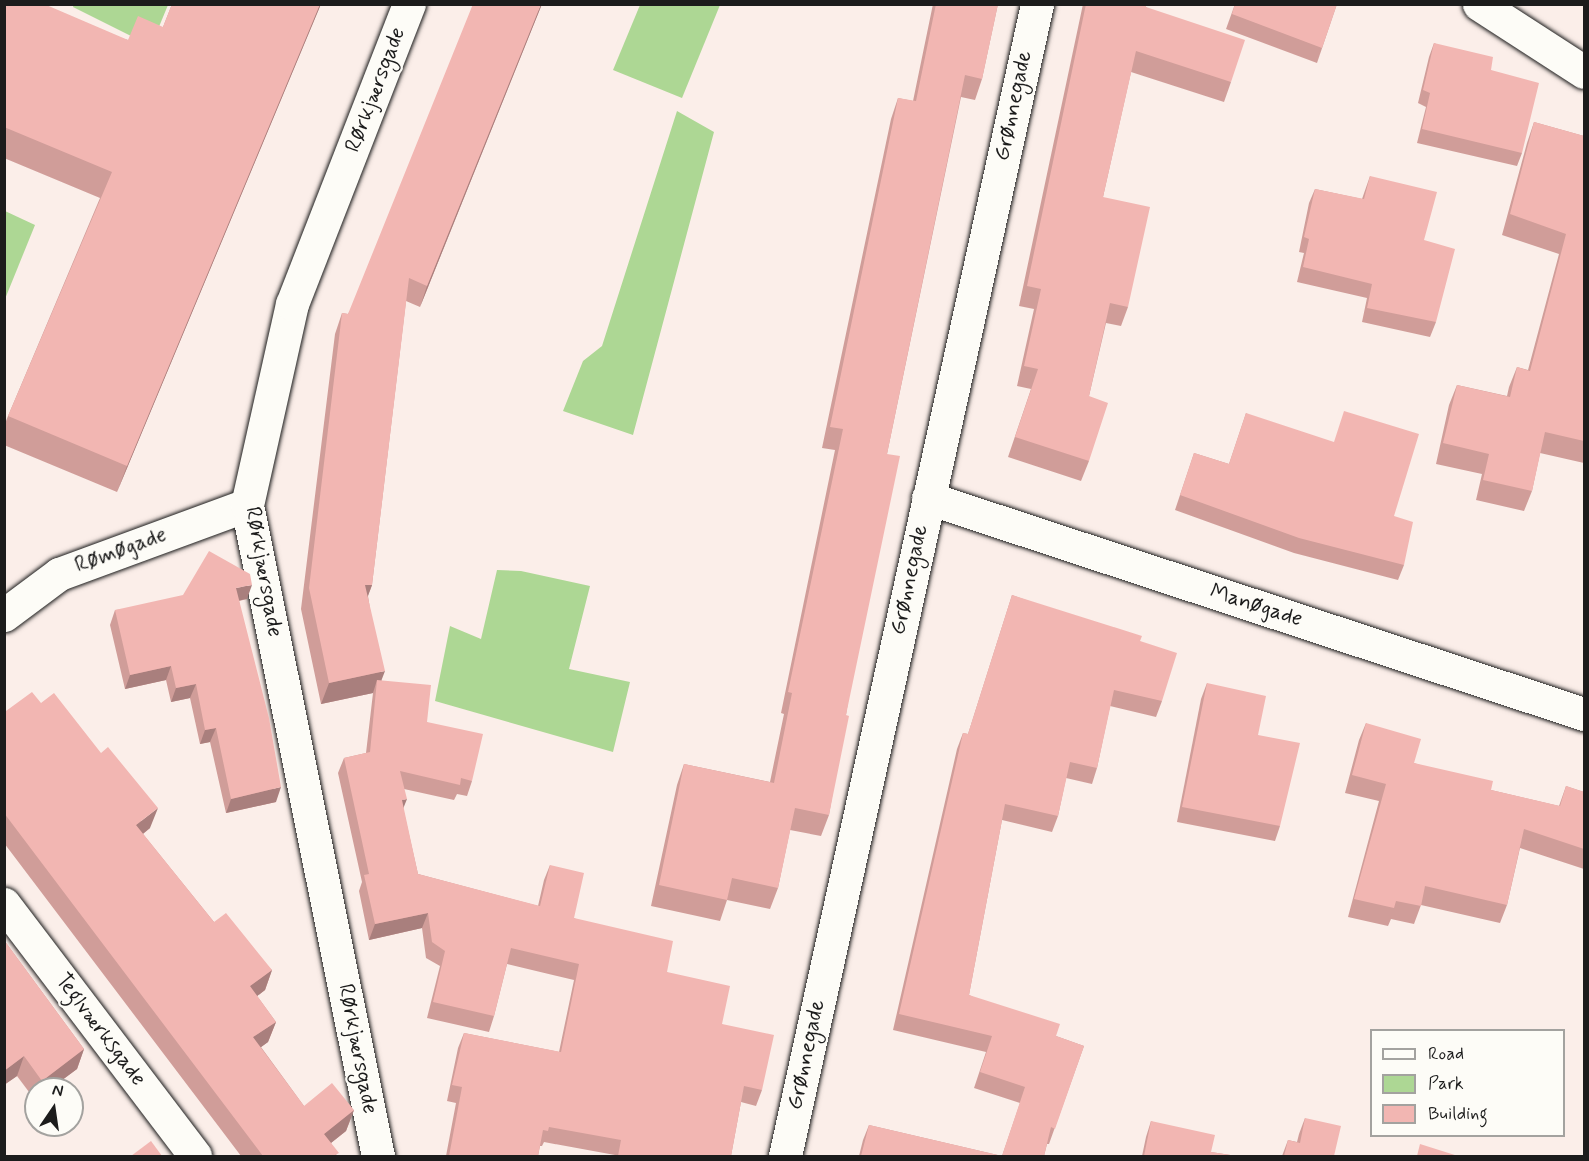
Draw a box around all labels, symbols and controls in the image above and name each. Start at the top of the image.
street label: Rørkjærsgade [340,24,412,156]
street label: Grønnegade [989,49,1039,163]
street label: Rørkjærsgade [239,505,287,639]
street label: Rømøgade [72,522,170,580]
street label: Grønnegade [885,523,935,637]
street label: Manøgade [1206,579,1306,633]
street label: Teglværksgade [49,968,151,1092]
street label: Rørkjærsgade [331,982,383,1116]
street label: Grønnegade [782,998,832,1112]
legend [1370,1029,1565,1137]
text: Road [1428,1042,1464,1066]
text: Park [1428,1072,1464,1096]
north arrow [24,1077,84,1137]
text: N [50,1079,65,1102]
text: Building [1428,1102,1488,1126]

